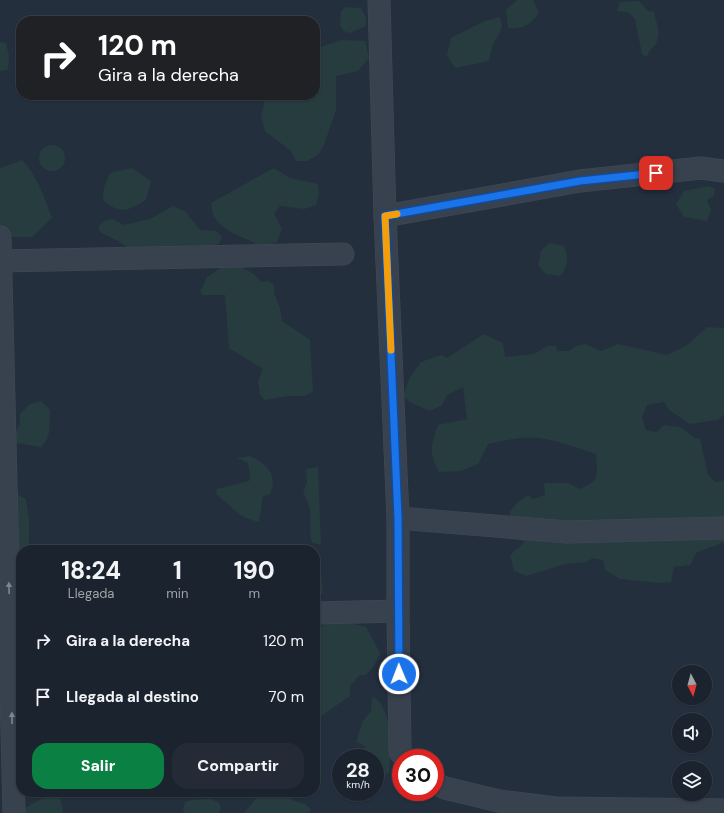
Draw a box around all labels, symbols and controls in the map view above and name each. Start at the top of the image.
text: 120 m [98,27,177,64]
icon: right [32,32,84,84]
text: Gira a la derecha [98,63,239,87]
pin [639,156,673,190]
icon: arrive [645,162,667,184]
text: 18:24 [61,555,121,586]
text: 1 [173,555,182,586]
text: 190 [234,555,275,586]
one-way arrow [5,582,12,594]
text: Llegada [68,585,114,602]
text: min [166,585,188,602]
text: m [248,585,260,602]
icon: right [32,630,54,652]
text: Gira a la derecha [66,631,190,651]
text: 120 m [263,631,304,651]
position arrow [378,653,420,695]
north arrow [672,665,712,705]
map controls [672,665,712,801]
icon: arrive [32,686,54,708]
text: Llegada al destino [66,687,199,707]
text: 70 m [269,687,304,707]
one-way arrow [9,711,15,724]
button: sound [672,713,712,753]
button: Salir [32,743,164,789]
button: Compartir [172,743,304,789]
speed limit sign: 30 [392,749,444,801]
text: 28 [346,757,370,783]
button: layers [672,761,712,801]
text: km/h [346,778,370,791]

